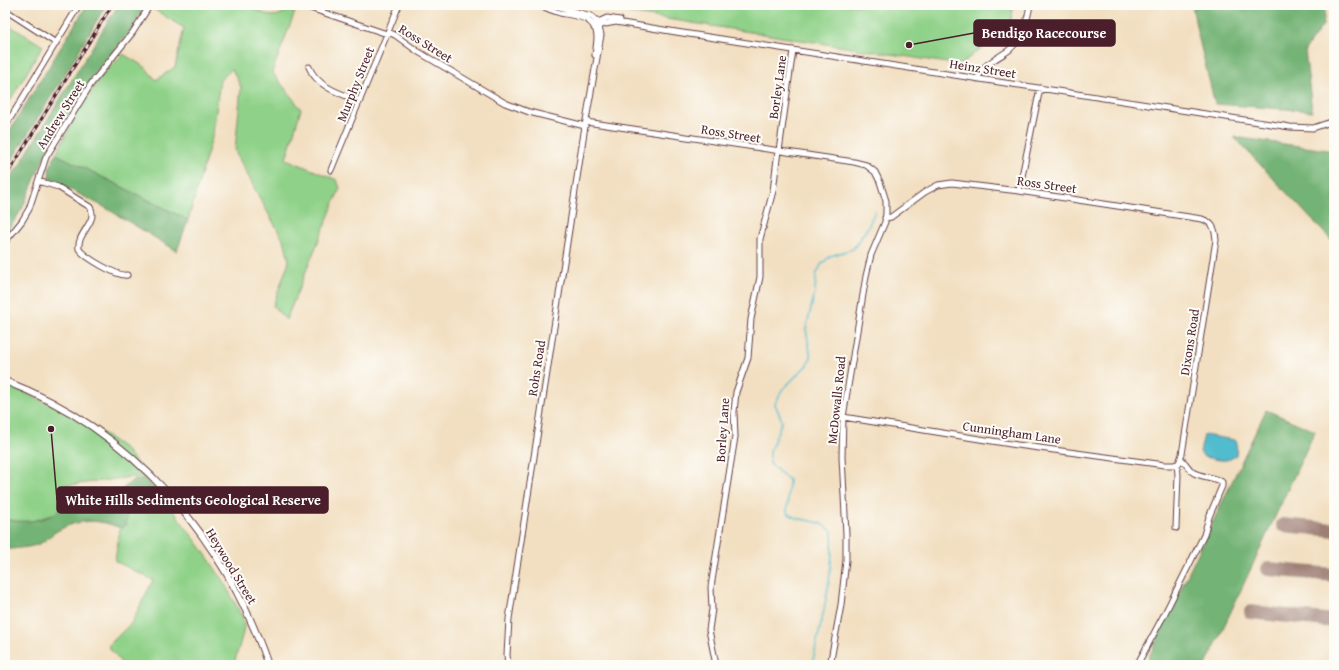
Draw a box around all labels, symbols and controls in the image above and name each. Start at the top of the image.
street label: Ross Street [395,19,457,68]
callout: Bendigo Racecourse [974,20,1115,46]
text: Bendigo Racecourse [982,23,1106,43]
street label: Murphy Street [332,43,379,125]
street label: Borley Lane [764,54,791,120]
street label: Heinz Street [948,54,1018,83]
street label: Andrew Street [32,76,89,153]
street label: Ross Street [700,119,763,148]
street label: Ross Street [1016,171,1078,198]
street label: Dixons Road [1175,307,1204,377]
street label: Rohs Road [523,339,550,398]
street label: McDowalls Road [822,355,851,445]
street label: Borley Lane [711,397,734,463]
street label: Cunningham Lane [962,416,1062,449]
callout: White Hills Sediments Geological Reserve [57,487,328,513]
text: White Hills Sediments Geological Reserve [65,490,321,510]
street label: Heywood Street [201,524,262,608]

